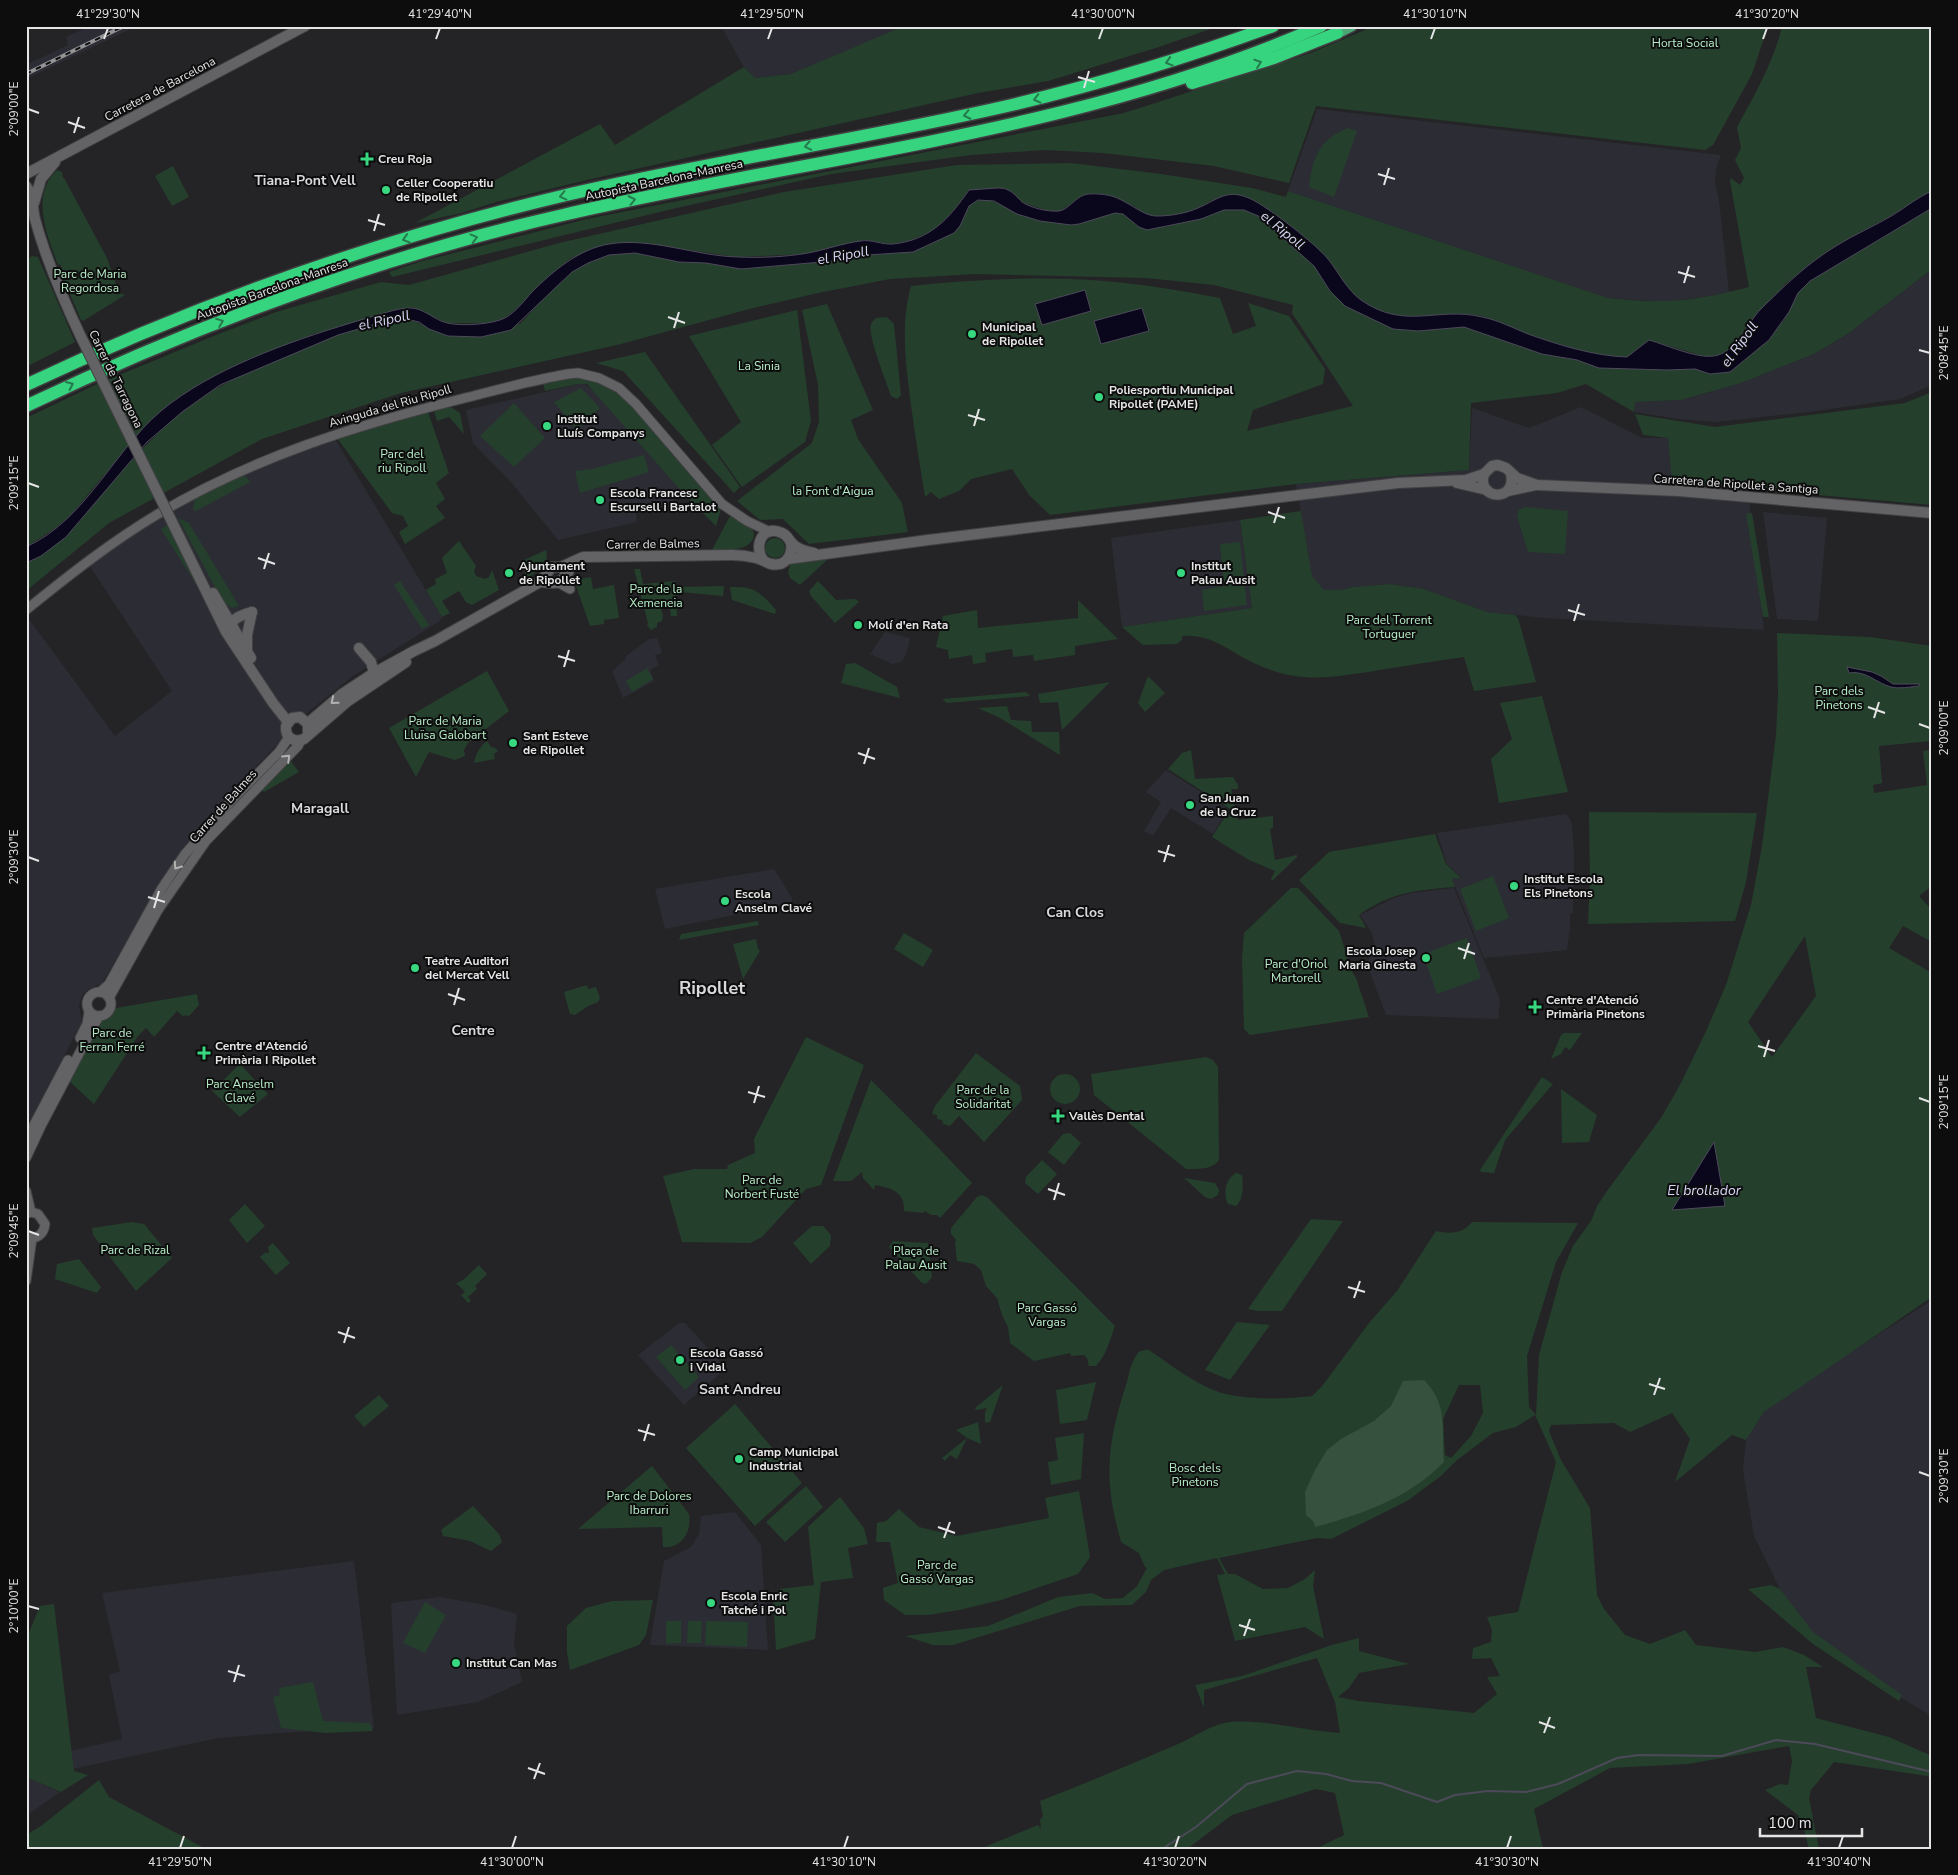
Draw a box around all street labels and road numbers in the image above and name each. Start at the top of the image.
street label: Carretera de Barcelona [102,53,218,125]
street label: Autopista Barcelona-Manresa [584,155,744,205]
street label: Autopista Barcelona-Manresa [194,254,350,324]
street label: Carrer de Tarragona [85,327,147,431]
street label: Avinguda del Riu Ripoll [327,381,453,431]
street label: Carretera de Ripollet a Santiga [1653,470,1819,498]
street label: Carrer de Balmes [606,535,700,553]
street label: Carrer de Balmes [186,766,260,846]

